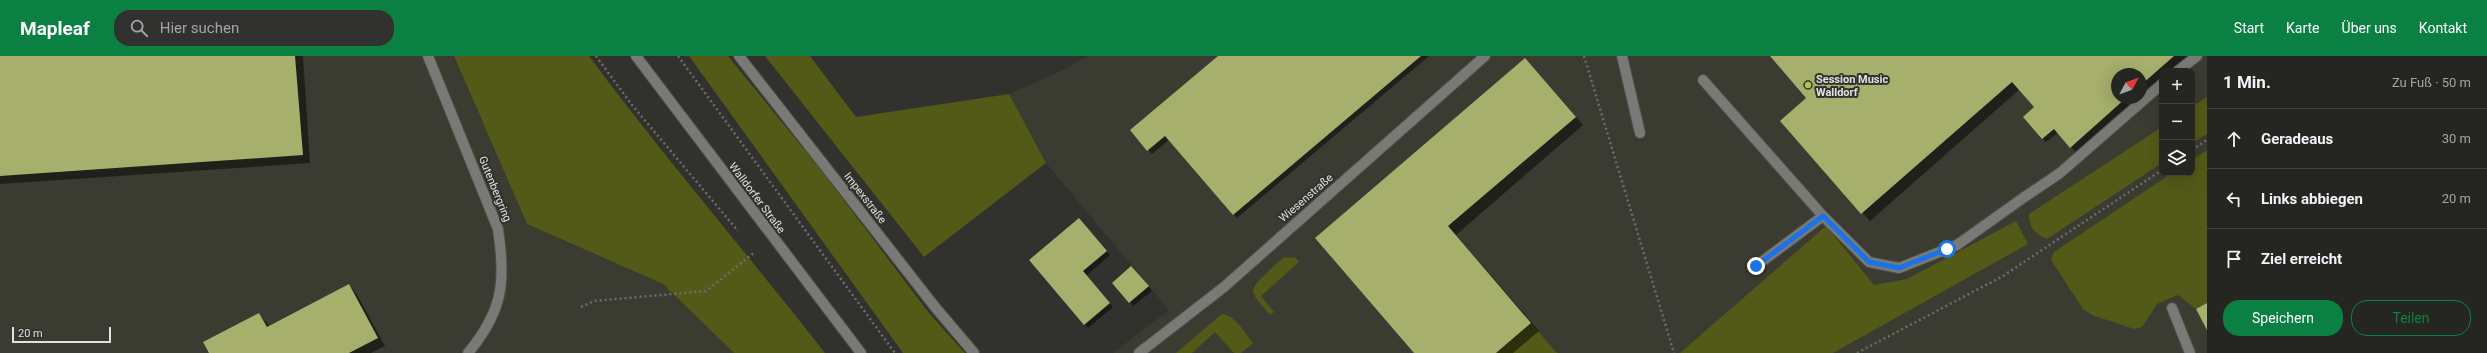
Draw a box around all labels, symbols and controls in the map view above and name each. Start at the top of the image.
search box [114,10,394,46]
text: Mapleaf [20,17,90,40]
icon: search [128,17,150,39]
text: Hier suchen [160,19,239,37]
text: Start [2234,20,2264,36]
text: Karte [2286,20,2320,36]
text: Über uns [2342,20,2397,36]
text: Kontakt [2419,20,2467,36]
north arrow [2111,68,2147,104]
map controls [2159,68,2195,176]
button: + [2159,68,2195,104]
text: 1 Min. [2223,72,2271,92]
place label: Session Music Walldorf [1816,73,1888,99]
text: Zu Fuß · 50 m [2392,75,2471,90]
marker: Session Music Walldorf [1803,80,1813,90]
button: − [2159,104,2195,140]
icon: ahead [2223,128,2245,150]
text: Geradeaus [2261,130,2333,148]
text: 30 m [2442,131,2471,146]
button: layers [2159,140,2195,176]
street label: Gutenbergring [476,154,514,224]
street label: Walldorfer Straße [726,160,788,236]
street label: Impexstraße [841,170,889,226]
street label: Wiesenstraße [1276,171,1336,225]
icon: left [2223,188,2245,210]
text: Links abbiegen [2261,190,2363,208]
text: 20 m [2442,191,2471,206]
route start [1938,240,1956,258]
icon: arrive [2223,248,2245,270]
text: Ziel erreicht [2261,250,2342,268]
route end [1747,257,1765,275]
button: Speichern [2223,300,2343,336]
button: Teilen [2351,300,2471,336]
scale bar [12,325,111,344]
text: 20 m [18,327,43,340]

